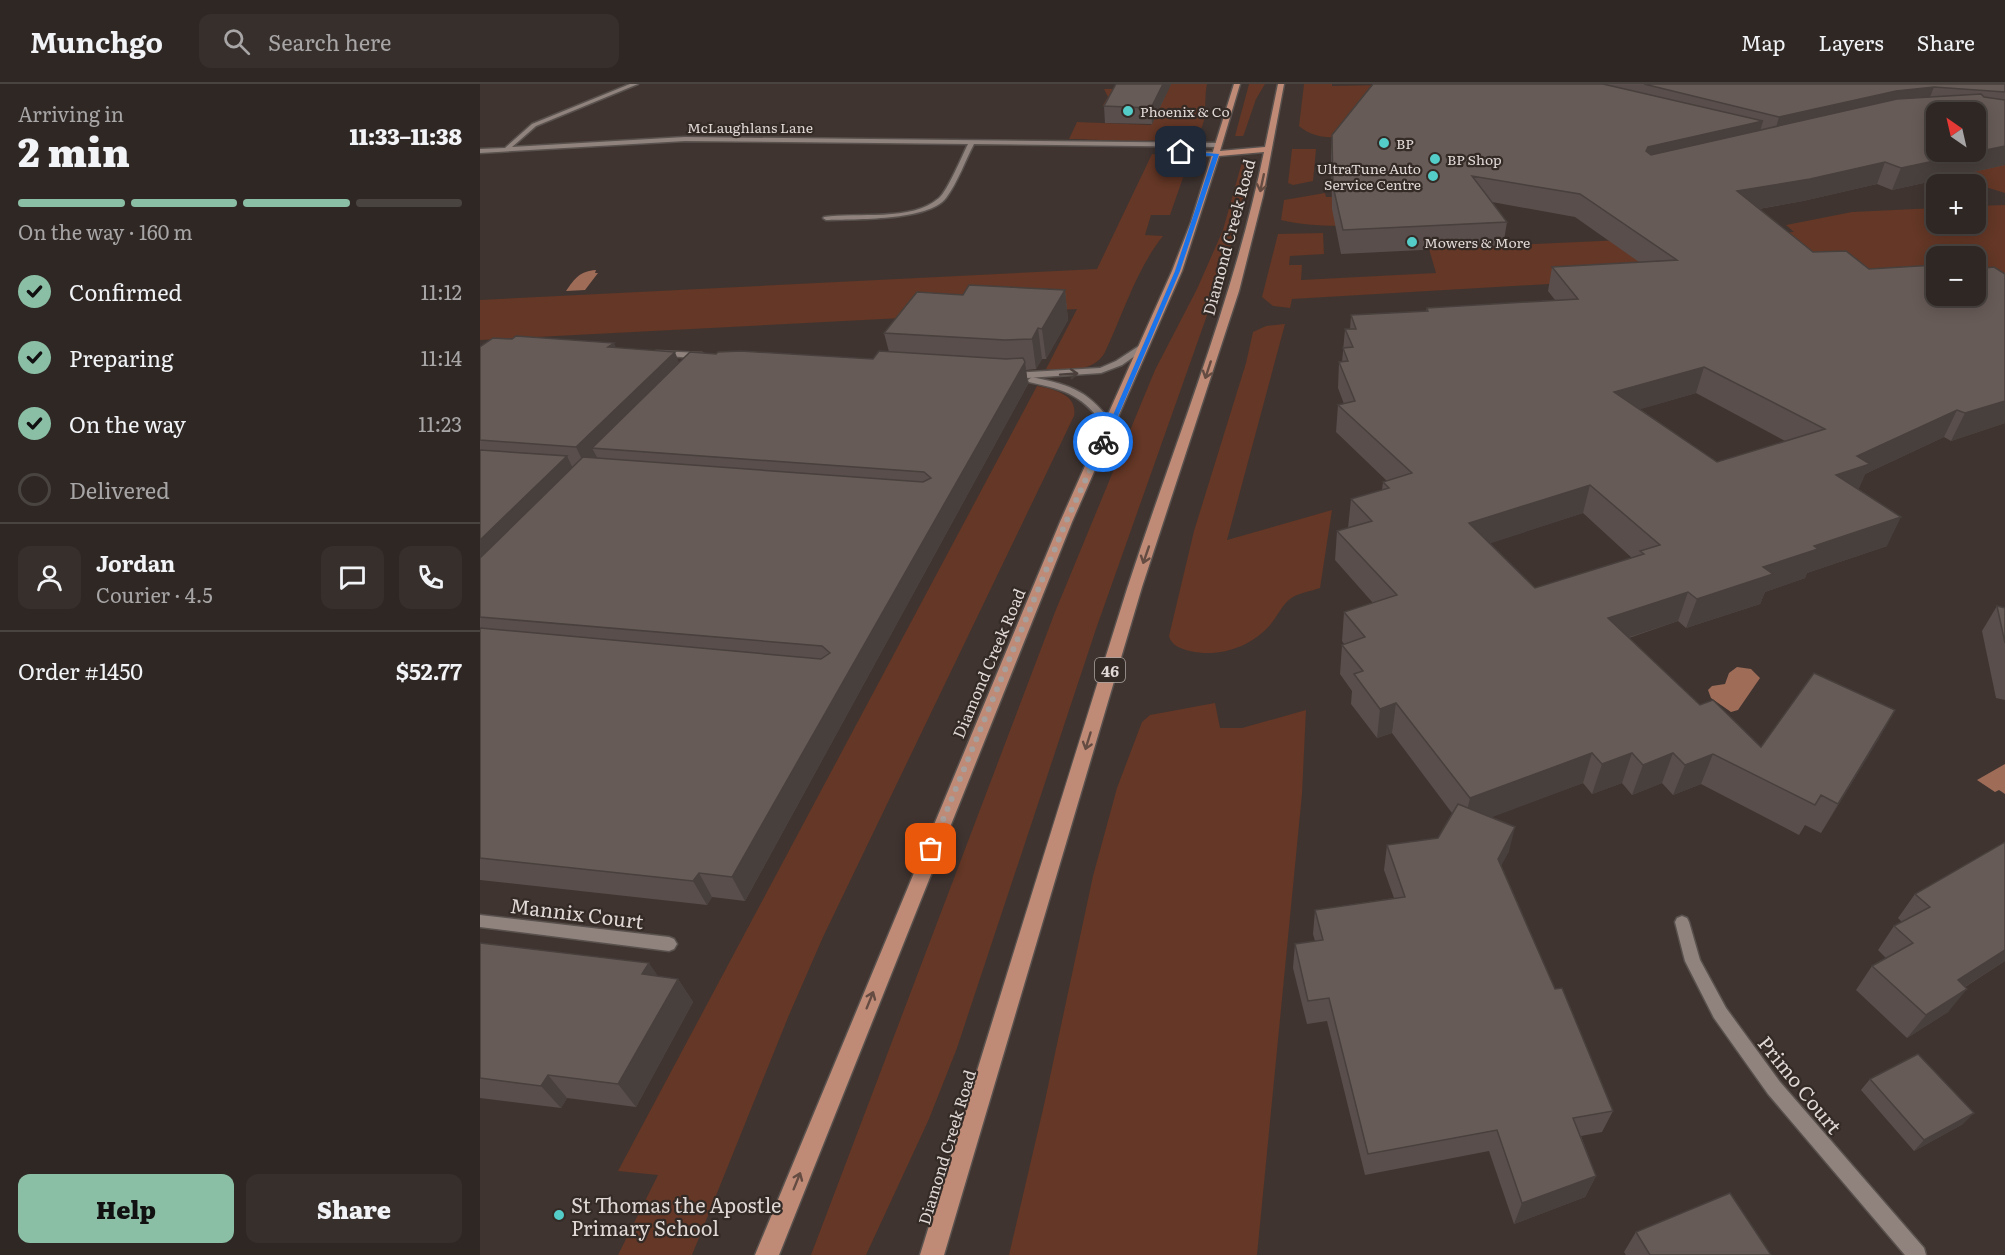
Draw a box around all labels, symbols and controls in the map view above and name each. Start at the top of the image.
search box [199,14,619,68]
text: Munchgo [30,20,163,62]
icon: search [220,25,253,58]
text: Search here [268,25,391,58]
text: Map [1741,26,1786,57]
text: Layers [1819,26,1884,57]
text: Share [1917,26,1975,57]
text: Arriving in [18,98,124,128]
place label: Phoenix & Co [1140,101,1230,121]
north arrow [1926,102,1986,162]
map controls [1926,102,1986,306]
marker: Phoenix & Co [1121,104,1135,118]
street label: McLaughlans Lane [687,117,813,137]
text: 11:33–11:38 [350,119,462,152]
text: 2 min [18,121,130,179]
pin [1155,126,1206,177]
place label: BP [1396,133,1414,153]
icon: home [1164,135,1197,168]
marker: BP [1377,136,1391,150]
place label: BP Shop [1447,149,1502,169]
marker: BP Shop [1428,152,1442,166]
street label: Diamond Creek Road [1196,156,1260,318]
place label: UltraTune Auto Service Centre [1316,158,1421,194]
marker: UltraTune Auto Service Centre [1426,169,1440,183]
one-way arrow [1256,172,1267,192]
button: + [1926,174,1986,234]
text: On the way · 160 m [18,216,193,246]
place label: Mowers & More [1424,232,1530,252]
marker: Mowers & More [1405,235,1419,249]
button: − [1926,246,1986,306]
icon: check [18,275,51,308]
text: Confirmed [69,275,182,308]
text: 11:12 [421,276,462,306]
icon: check [18,341,51,374]
text: Preparing [69,341,173,374]
text: 11:14 [421,342,462,372]
one-way arrow [1201,360,1212,379]
one-way arrow [1058,368,1078,379]
icon: check [18,407,51,440]
text: On the way [69,407,186,440]
text: 11:23 [418,408,462,438]
courier [1073,412,1133,472]
icon: bike [1087,426,1120,459]
text: Delivered [69,473,170,506]
one-way arrow [1139,545,1150,564]
button: person [18,546,81,609]
text: Jordan [96,546,175,579]
button: chat [321,546,384,609]
button: phone [399,546,462,609]
text: Courier · 4.5 [96,579,213,609]
street label: Diamond Creek Road [946,584,1031,742]
text: Order #1450 [18,654,143,687]
text: $52.77 [396,654,462,687]
road number: 46 [1095,658,1125,682]
one-way arrow [1082,731,1093,750]
pin [905,823,956,874]
icon: bag [914,832,947,865]
street label: Mannix Court [509,889,645,935]
one-way arrow [865,992,876,1010]
street label: Primo Court [1752,1028,1850,1140]
street label: Diamond Creek Road [911,1066,981,1227]
one-way arrow [792,1172,803,1191]
button: Help [18,1174,234,1243]
button: Share [246,1174,462,1243]
place label: St Thomas the Apostle Primary School [571,1189,781,1242]
marker: St Thomas the Apostle Primary School [552,1208,566,1222]

